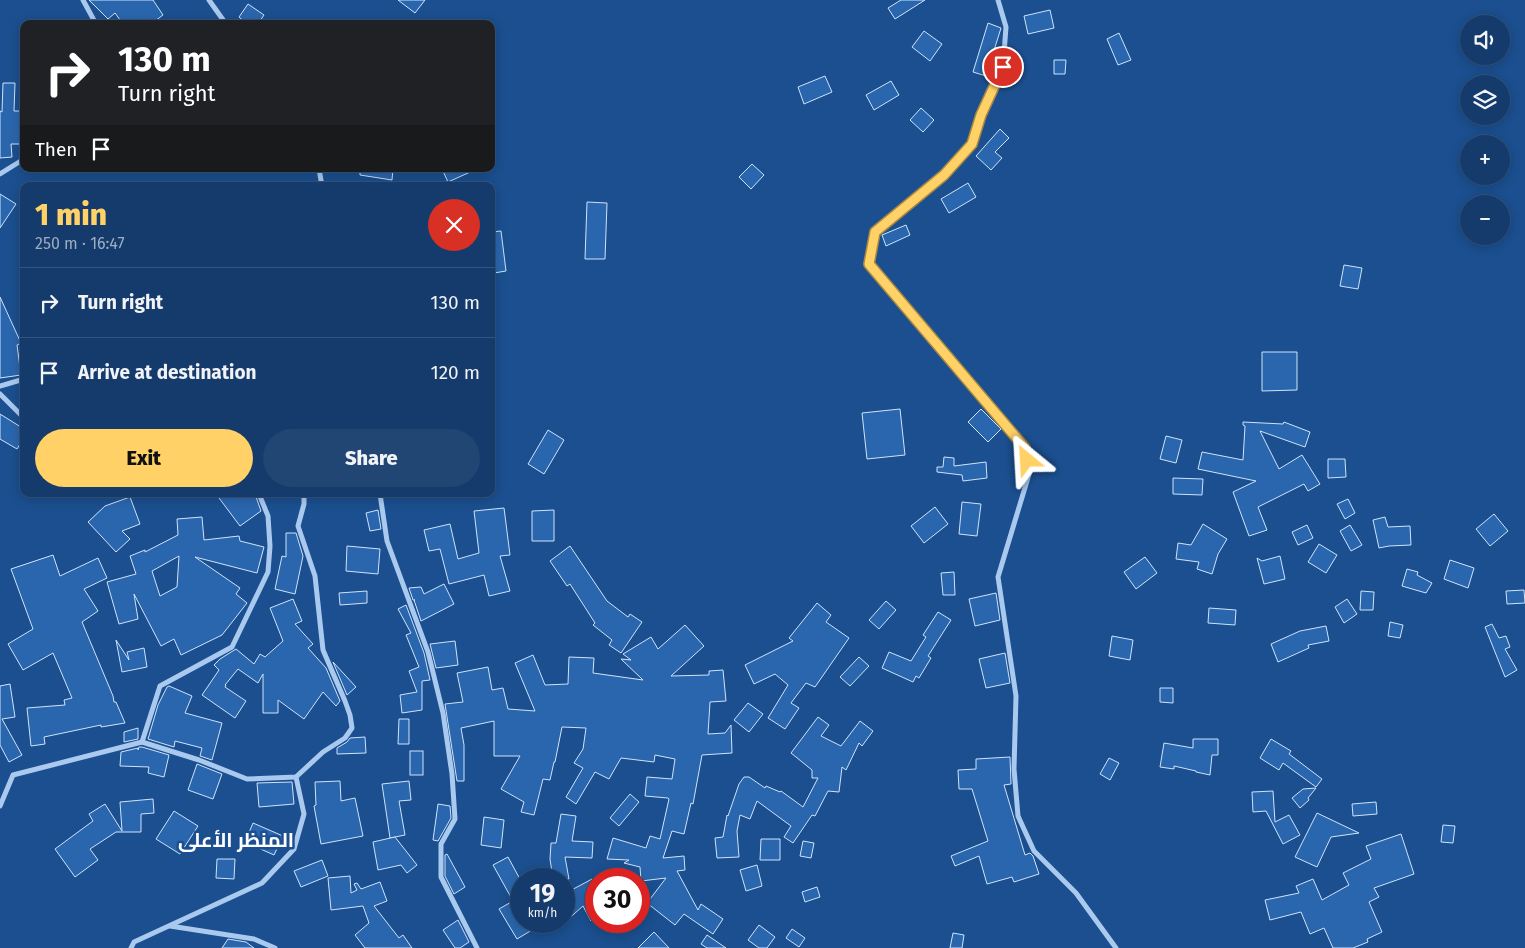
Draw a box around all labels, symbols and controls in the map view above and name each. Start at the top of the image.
map controls [1460,15,1510,245]
button: sound [1460,15,1510,65]
text: 130 m [118,38,211,80]
icon: right [35,40,100,105]
pin [982,46,1024,88]
icon: arrive [989,53,1017,81]
button: layers [1460,75,1510,125]
text: Turn right [118,80,215,107]
icon: arrive [87,135,115,163]
button: + [1460,135,1510,185]
text: Then [35,138,77,161]
button: − [1460,195,1510,245]
text: 1 min [35,197,107,233]
button: close [428,199,480,251]
text: 250 m · 16:47 [35,234,125,253]
icon: right [35,289,63,317]
text: Turn right [78,291,163,314]
text: 130 m [430,291,480,314]
icon: arrive [35,359,63,387]
text: Arrive at destination [78,361,257,384]
text: 120 m [430,361,480,384]
button: Exit [35,429,253,487]
button: Share [263,429,480,487]
position arrow [1000,433,1052,485]
district label: المنظر الأعلى [178,828,294,852]
speed limit sign: 30 [585,868,650,933]
text: 19 [530,879,555,909]
text: km/h [528,906,557,920]

